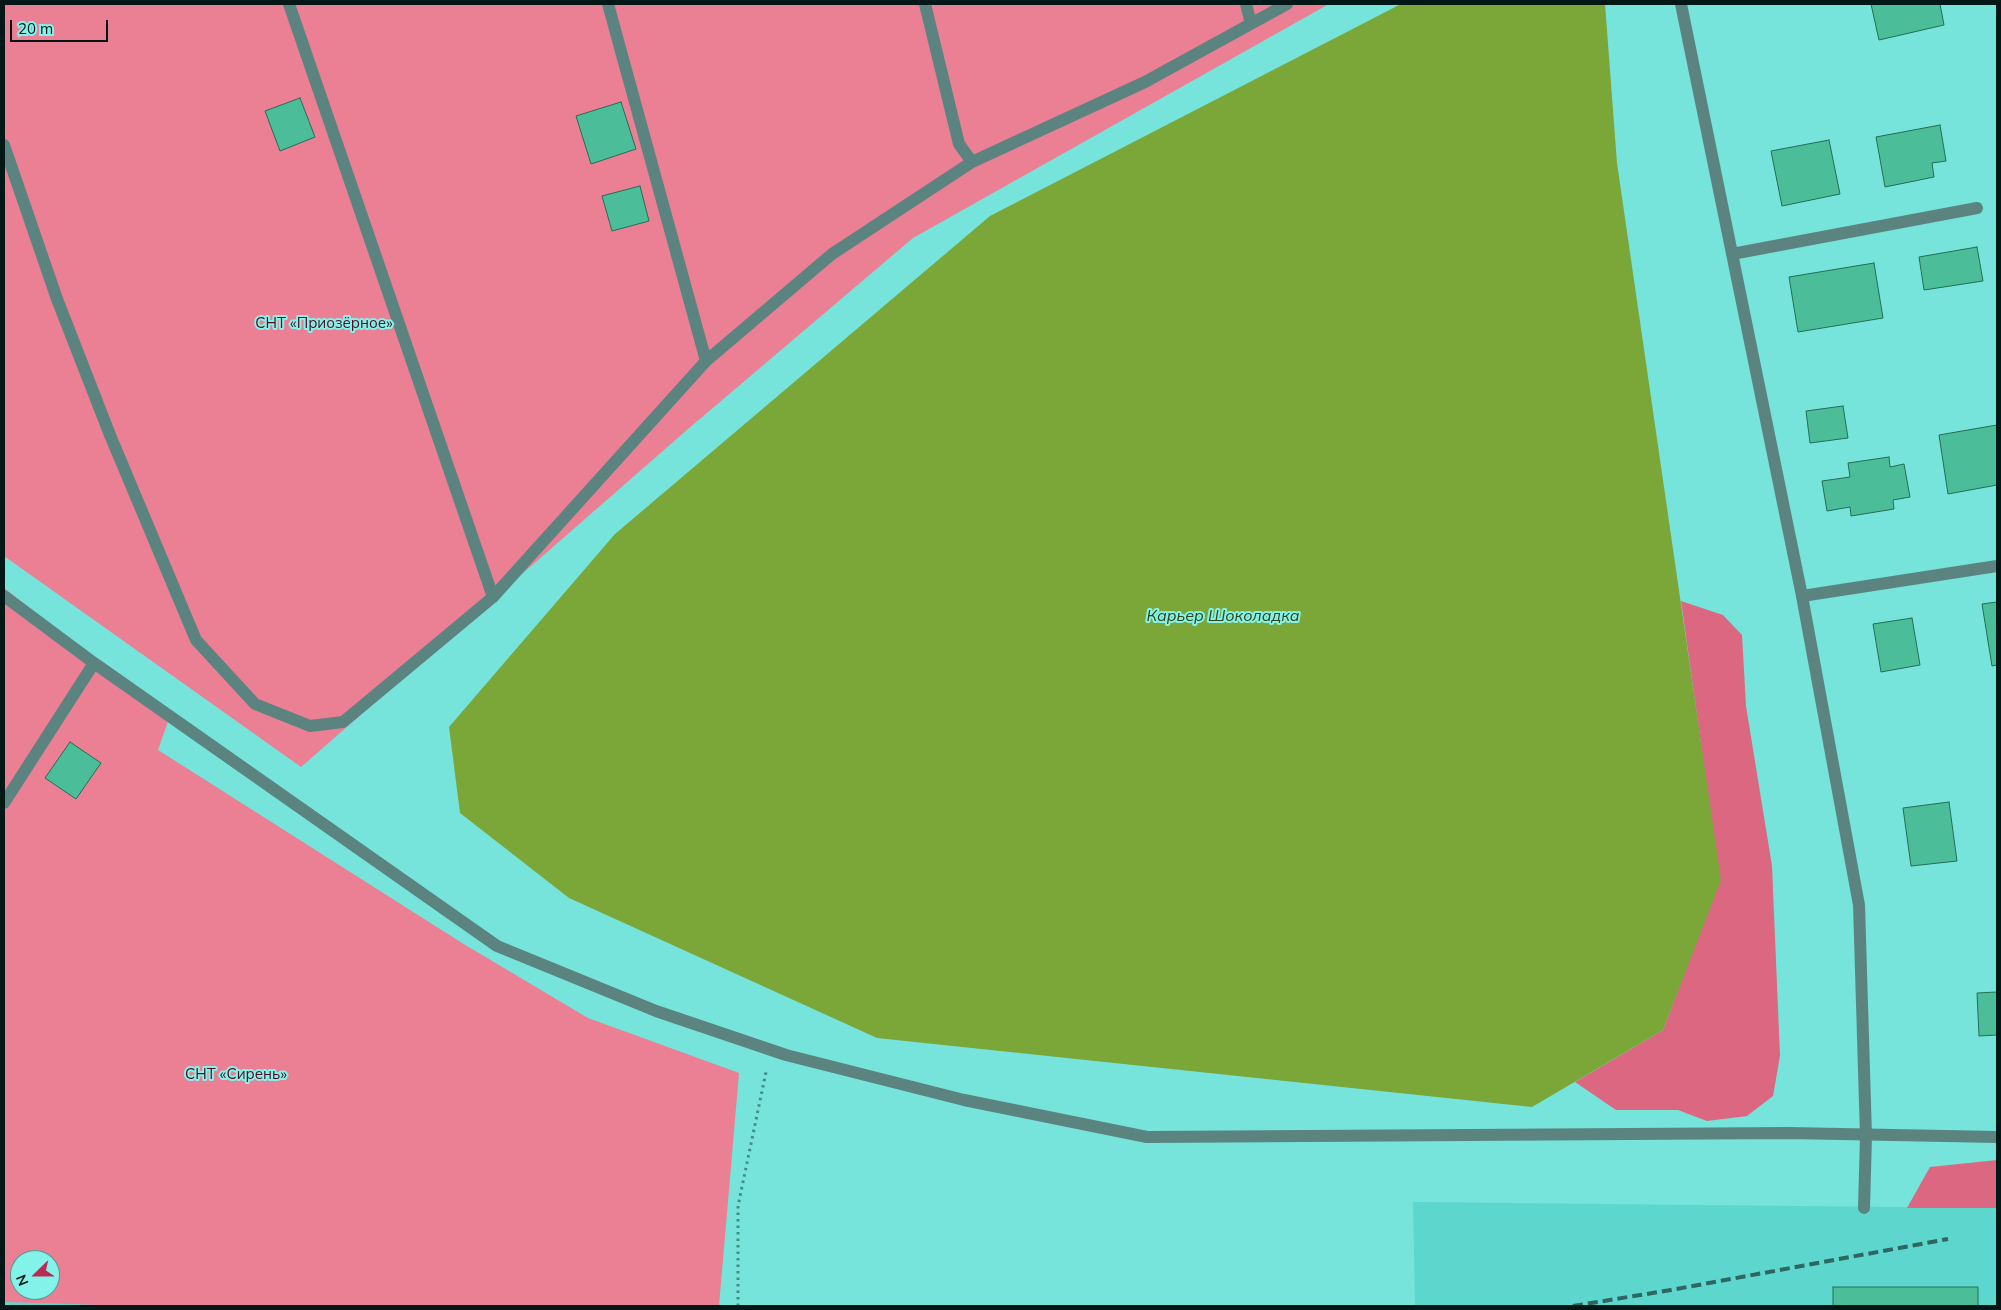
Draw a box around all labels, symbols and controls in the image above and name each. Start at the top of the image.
scale bar [12,10,110,42]
text: 20 m [18,19,53,38]
park label: СНТ «Приозёрное» [255,314,393,332]
water label: Карьер Шоколадка [1146,606,1300,626]
park label: СНТ «Сирень» [185,1065,287,1083]
north arrow [10,1250,60,1300]
text: N [12,1272,32,1289]

